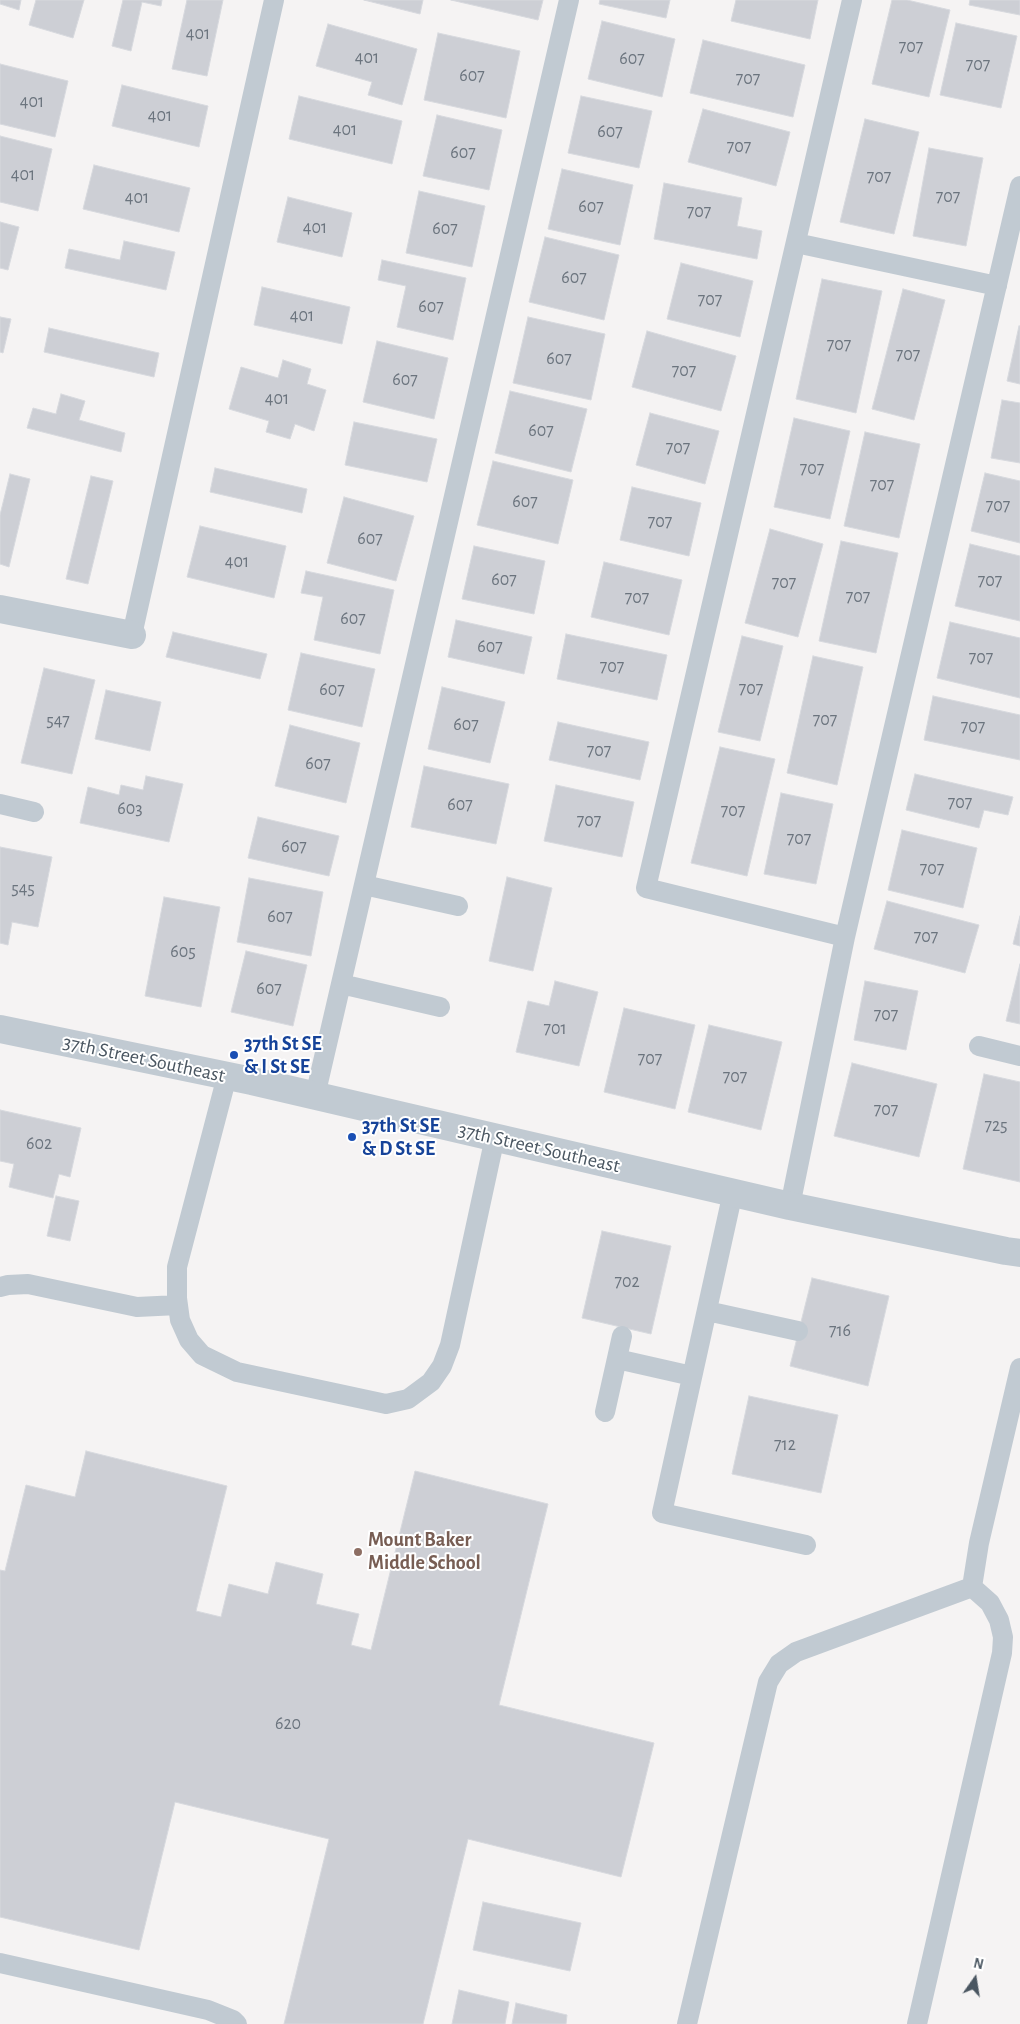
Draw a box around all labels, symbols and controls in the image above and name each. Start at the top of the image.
house number: 401 [186,23,210,45]
house number: 707 [899,36,923,58]
house number: 401 [355,47,379,69]
house number: 607 [619,48,645,70]
house number: 707 [966,54,990,76]
house number: 607 [459,65,485,87]
house number: 707 [736,68,760,90]
house number: 401 [20,91,44,113]
house number: 401 [148,105,172,127]
house number: 401 [333,119,357,141]
house number: 607 [597,121,623,143]
house number: 707 [727,136,751,158]
house number: 607 [450,142,476,164]
house number: 401 [11,164,35,186]
house number: 707 [867,166,891,188]
house number: 707 [936,186,960,208]
house number: 401 [125,187,149,209]
house number: 607 [578,196,604,218]
house number: 707 [687,201,711,223]
house number: 401 [303,217,327,239]
house number: 607 [432,218,458,240]
house number: 607 [561,267,587,289]
house number: 707 [698,289,722,311]
house number: 607 [418,296,444,318]
house number: 401 [290,305,314,327]
house number: 707 [827,334,851,356]
house number: 707 [896,344,920,366]
house number: 607 [546,348,572,370]
house number: 707 [672,360,696,382]
house number: 607 [392,369,418,391]
house number: 401 [265,388,289,410]
house number: 607 [528,420,554,442]
house number: 707 [666,437,690,459]
house number: 707 [800,458,824,480]
house number: 707 [870,474,894,496]
house number: 607 [512,491,538,513]
house number: 707 [986,495,1010,517]
house number: 707 [648,511,672,533]
house number: 607 [357,528,383,550]
house number: 401 [225,551,249,573]
house number: 607 [491,569,517,591]
house number: 707 [978,570,1002,592]
house number: 707 [772,572,796,594]
house number: 707 [846,586,870,608]
house number: 707 [625,587,649,609]
house number: 607 [340,608,366,630]
house number: 607 [477,636,503,658]
house number: 707 [969,647,993,669]
house number: 707 [600,656,624,678]
house number: 707 [739,678,763,700]
house number: 607 [319,679,345,701]
house number: 707 [813,709,837,731]
house number: 547 [46,710,70,732]
house number: 607 [453,714,479,736]
house number: 707 [961,716,985,738]
house number: 707 [587,740,611,762]
house number: 607 [305,753,331,775]
house number: 707 [948,792,972,814]
house number: 607 [447,794,473,816]
house number: 603 [117,798,143,820]
house number: 707 [721,800,745,822]
house number: 707 [577,810,601,832]
house number: 707 [787,828,811,850]
house number: 607 [281,836,307,858]
house number: 707 [920,858,944,880]
house number: 545 [11,878,35,900]
house number: 607 [267,906,293,928]
house number: 707 [914,926,938,948]
house number: 605 [170,941,196,963]
house number: 607 [256,978,282,1000]
house number: 707 [874,1004,898,1026]
house number: 701 [543,1018,567,1040]
street label: 37th Street Southeast [61,1030,227,1088]
place label: 37th St SE & I St SE [244,1032,322,1079]
house number: 707 [638,1048,662,1070]
marker: 37th St SE & I St SE [228,1049,240,1061]
house number: 707 [723,1066,747,1088]
house number: 707 [874,1099,898,1121]
place label: 37th St SE & D St SE [362,1114,440,1161]
house number: 725 [984,1115,1008,1137]
street label: 37th Street Southeast [456,1118,622,1178]
marker: 37th St SE & D St SE [346,1131,358,1143]
house number: 602 [26,1133,52,1155]
house number: 702 [614,1271,640,1293]
house number: 716 [829,1320,851,1342]
house number: 712 [774,1434,796,1456]
place label: Mount Baker Middle School [368,1528,481,1575]
marker: Mount Baker Middle School [352,1546,364,1558]
house number: 620 [275,1713,301,1735]
north arrow [950,1954,1000,2004]
text: N [972,1956,985,1972]

